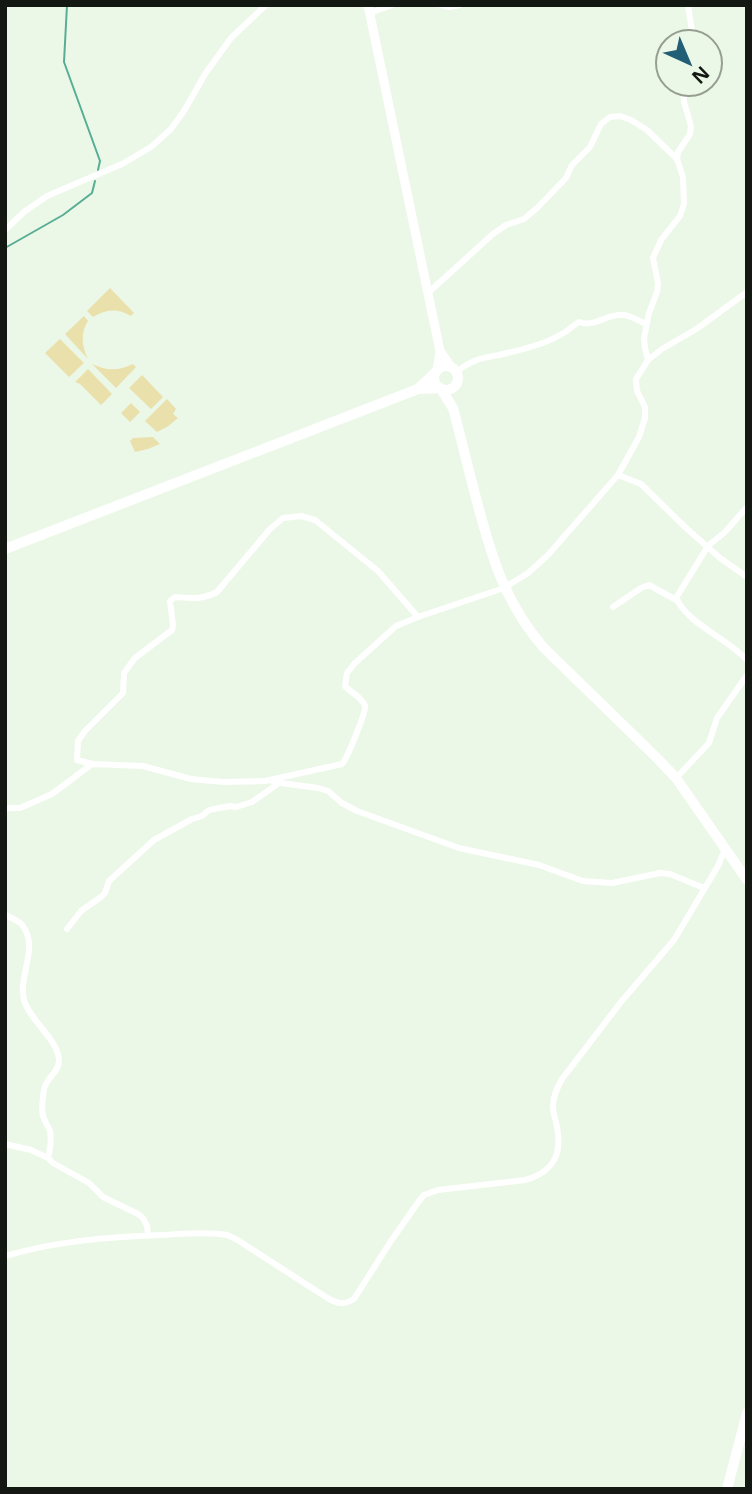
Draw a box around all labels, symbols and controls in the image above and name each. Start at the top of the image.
north arrow [654,28,724,98]
text: N [686,61,715,90]

